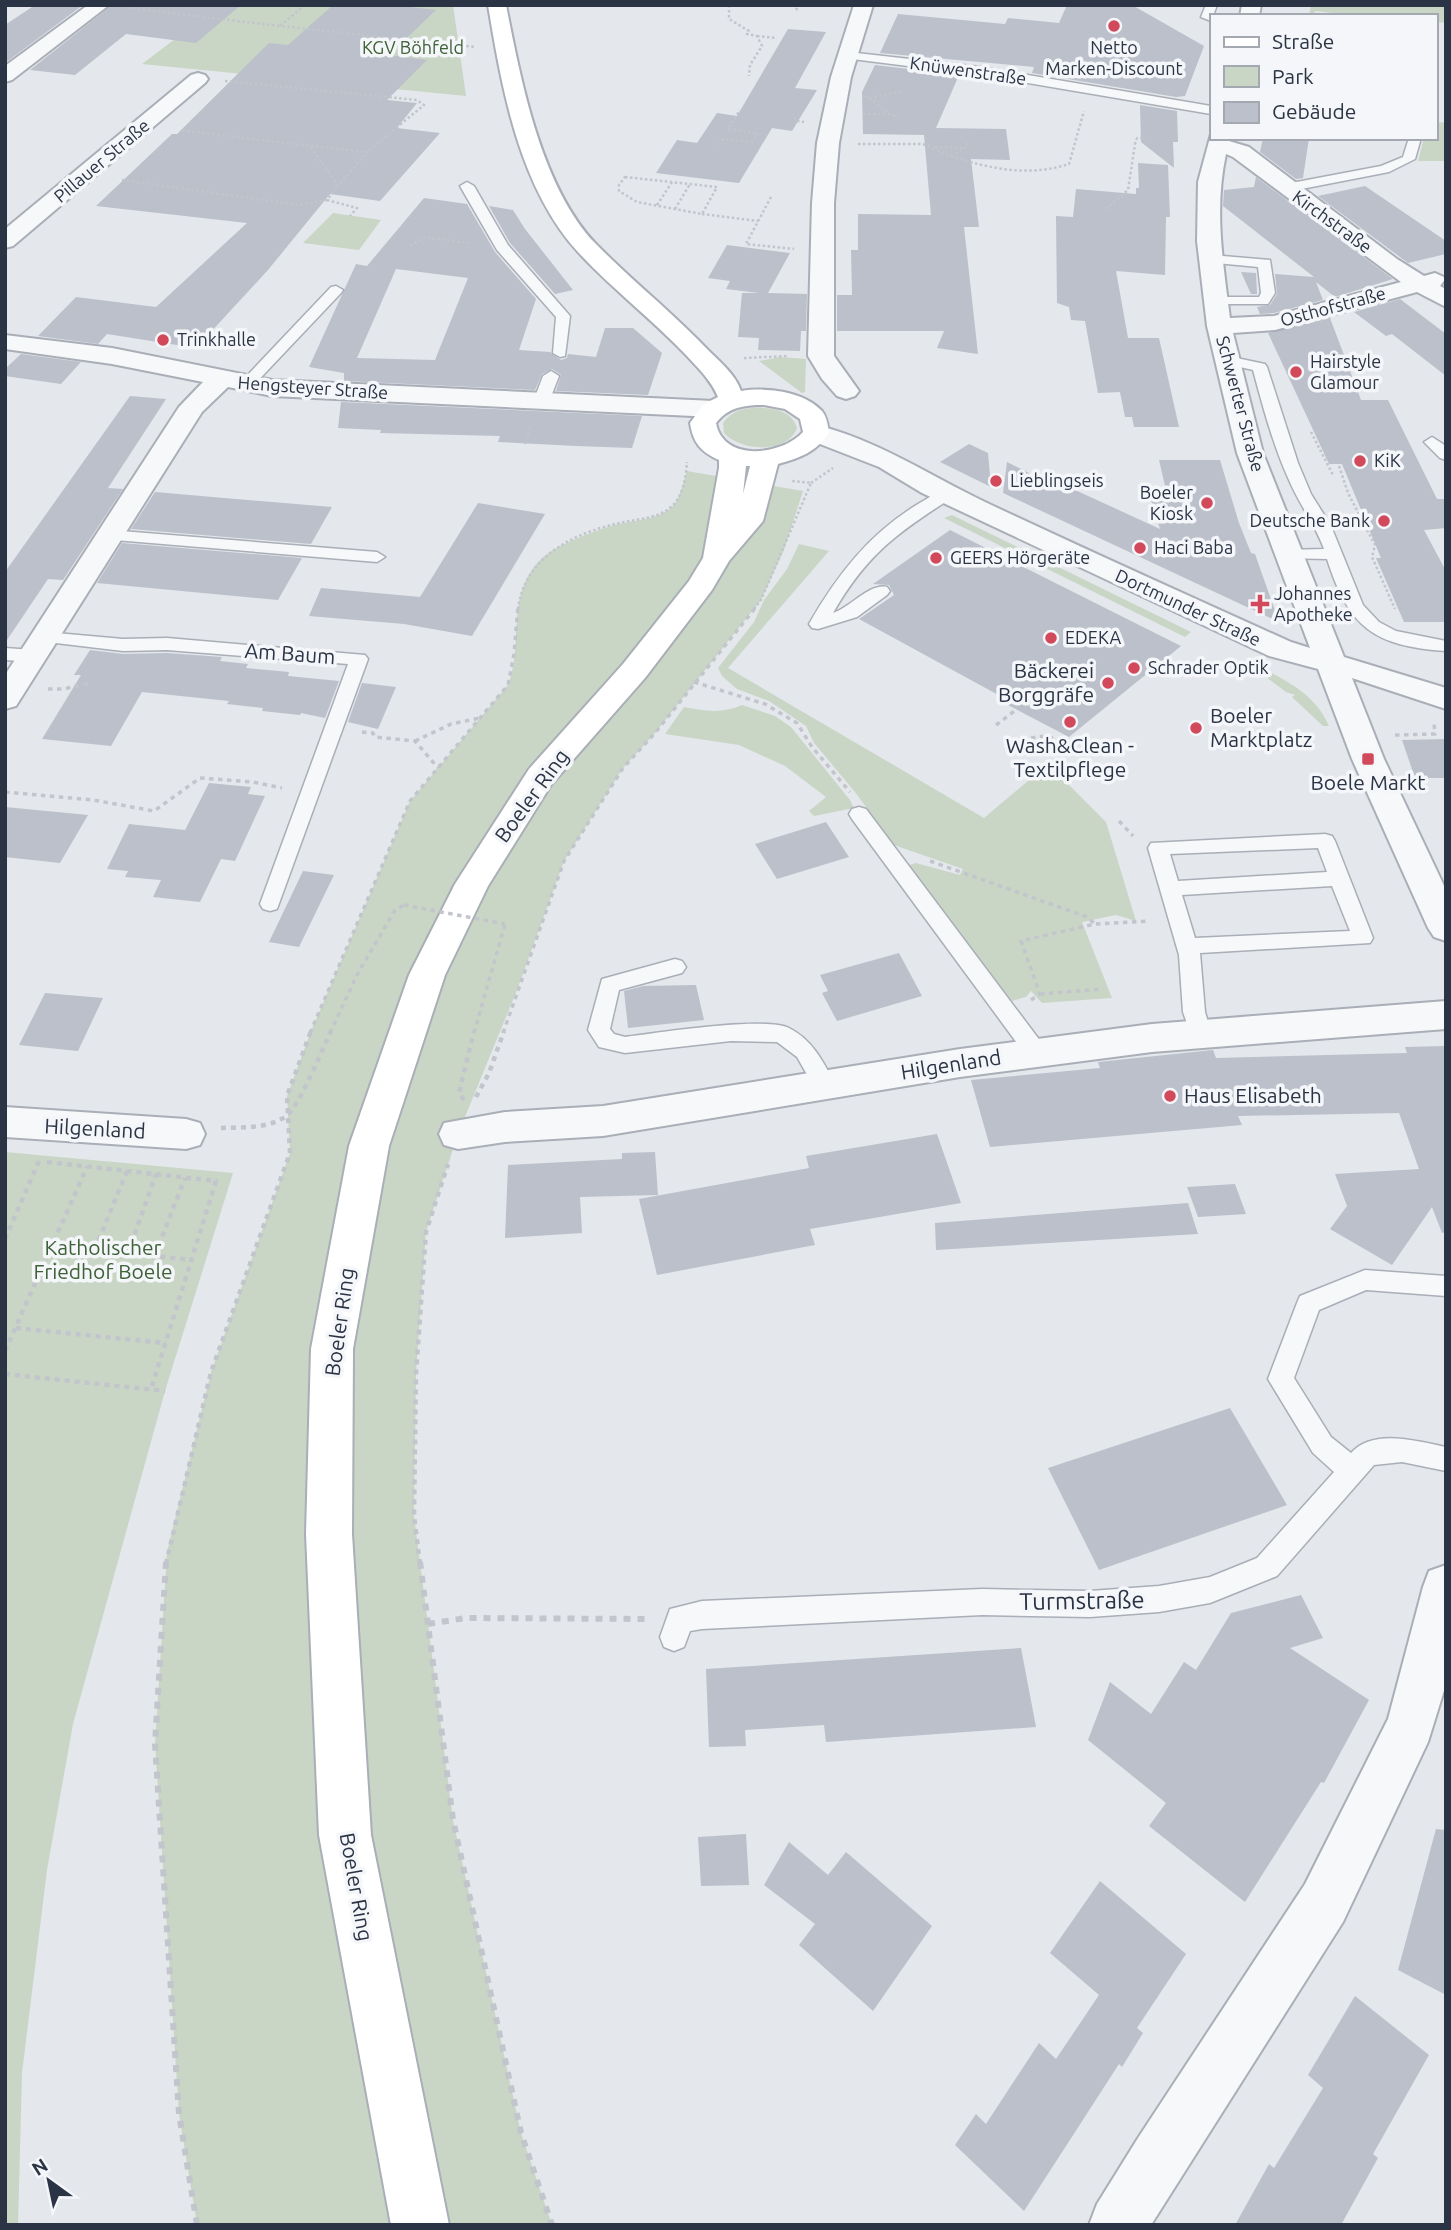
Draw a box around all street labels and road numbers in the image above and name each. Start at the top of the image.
street label: Knüwenstraße [909,52,1028,88]
street label: Pillauer Straße [50,115,153,206]
street label: Kirchstraße [1289,186,1376,257]
street label: Osthofstraße [1278,282,1388,330]
street label: Schwerter Straße [1213,334,1269,474]
street label: Hengsteyer Straße [237,372,389,402]
street label: Dortmunder Straße [1113,565,1264,650]
street label: Am Baum [244,638,336,668]
street label: Boeler Ring [489,744,573,847]
street label: Hilgenland [899,1044,1003,1084]
street label: Hilgenland [44,1113,146,1143]
street label: Boeler Ring [320,1266,359,1378]
street label: Turmstraße [1019,1586,1145,1615]
street label: Boeler Ring [336,1831,378,1943]

